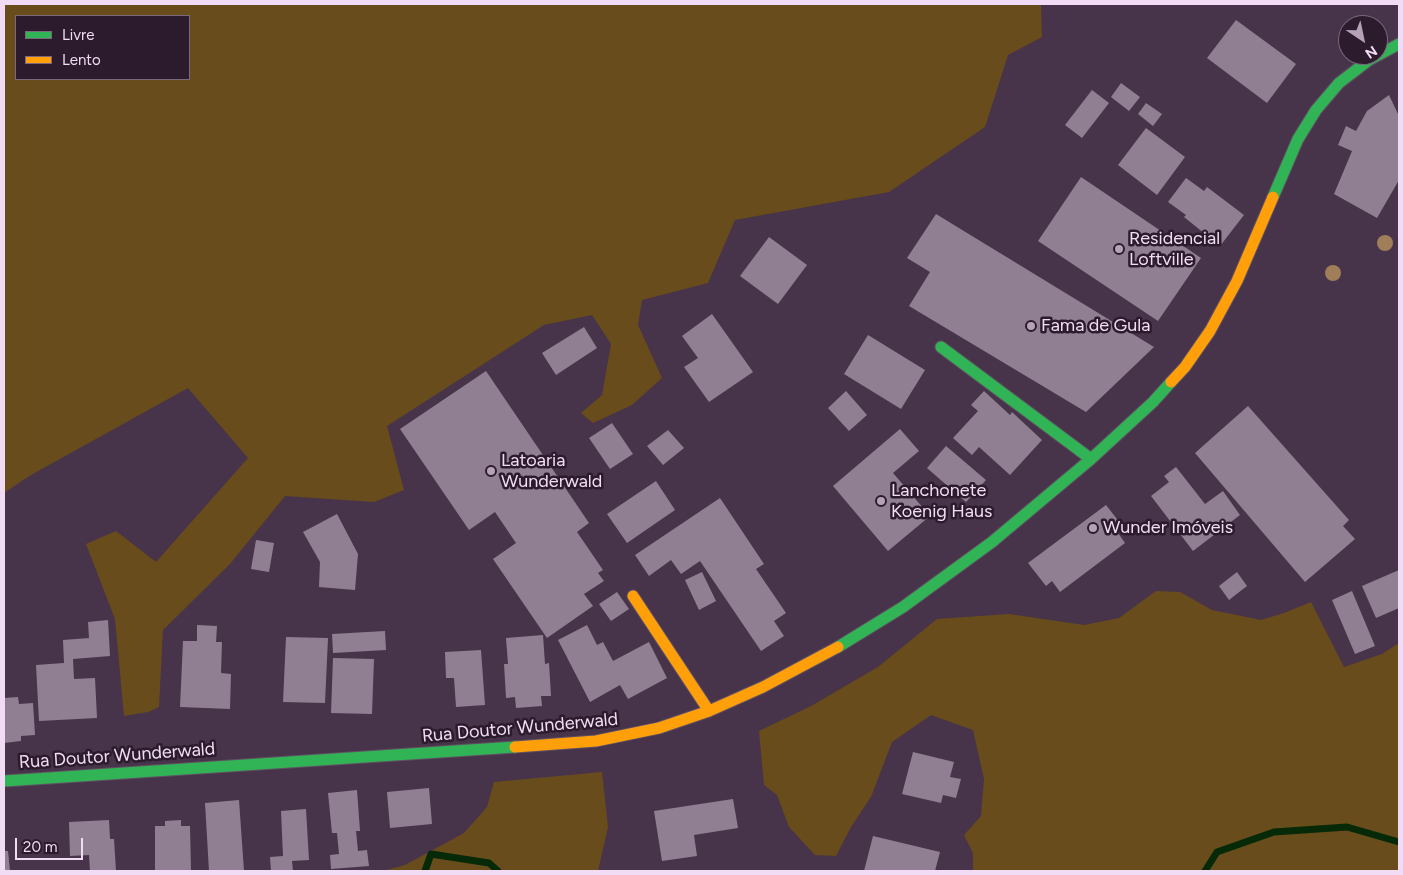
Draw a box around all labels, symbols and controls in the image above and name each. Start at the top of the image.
legend [15,15,190,80]
north arrow [1338,15,1388,65]
text: Livre [62,26,94,44]
text: N [1362,42,1380,62]
text: Lento [62,51,101,69]
place label: Residencial Loftville [1129,228,1220,270]
marker: Residencial Loftville [1113,243,1125,255]
place label: Fama de Gula [1041,315,1150,337]
marker: Fama de Gula [1025,320,1037,332]
place label: Latoaria Wunderwald [501,450,602,492]
marker: Latoaria Wunderwald [485,465,497,477]
place label: Lanchonete Koenig Haus [891,480,992,522]
marker: Lanchonete Koenig Haus [875,495,887,507]
place label: Wunder Imóveis [1103,517,1233,539]
marker: Wunder Imóveis [1087,522,1099,534]
street label: Rua Doutor Wunderwald [421,709,619,747]
street label: Rua Doutor Wunderwald [18,738,216,774]
scale bar [18,828,85,860]
text: 20 m [23,838,57,856]

